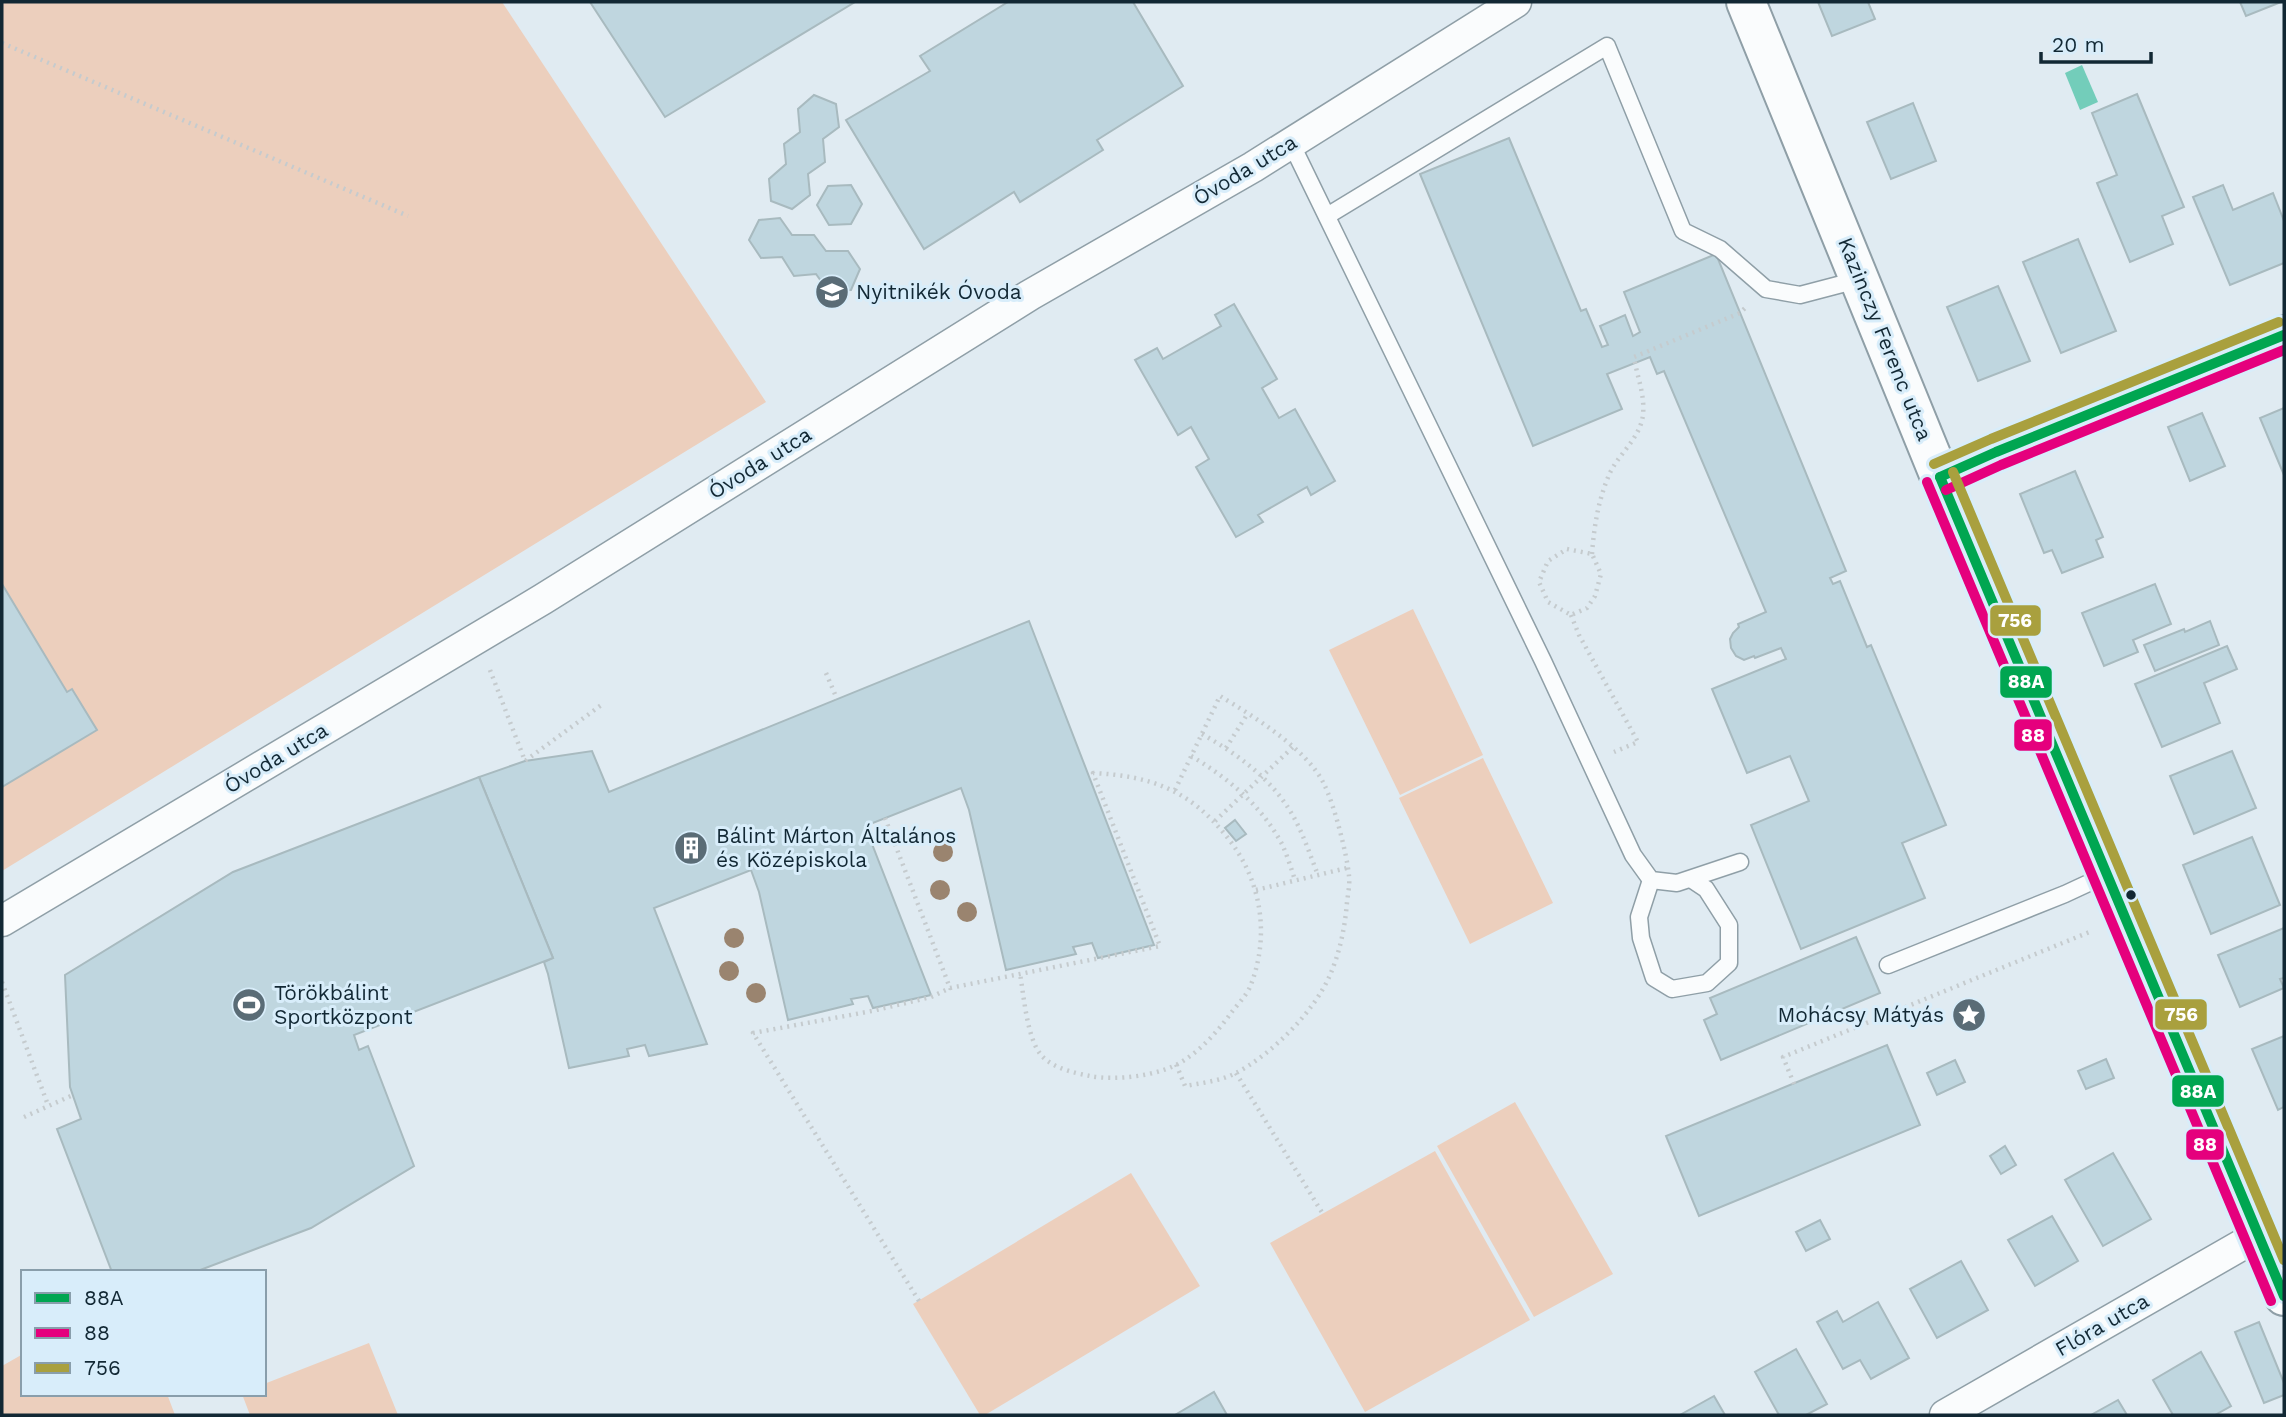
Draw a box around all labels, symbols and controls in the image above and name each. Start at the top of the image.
scale bar [2041,21,2151,65]
text: 20 m [2052,32,2104,57]
street label: Óvoda utca [1188,129,1301,210]
street label: Kazinczy Ferenc utca [1833,234,1938,444]
school or university icon: Nyitnikék Óvoda [813,273,851,311]
place label: Nyitnikék Óvoda [856,279,1022,304]
street label: Óvoda utca [704,421,816,504]
line badge: 756 [1989,604,2042,637]
text: 756 [1998,609,2032,632]
line badge: 88A [1999,665,2053,699]
text: 88A [2008,670,2044,693]
street label: Óvoda utca [219,717,332,798]
line badge: 88 [2013,718,2053,752]
text: 88 [2021,724,2045,747]
place label: Bálint Márton Általános és Középiskola [716,823,956,872]
building icon: Bálint Márton Általános és Középiskola [672,829,710,867]
unlabelled marker [2124,888,2138,902]
place label: Törökbálint Sportközpont [274,980,413,1029]
sports icon: Törökbálint Sportközpont [230,986,268,1024]
place icon: Mohácsy Mátyás [1950,996,1988,1034]
line badge: 756 [2154,998,2208,1031]
place label: Mohácsy Mátyás [1777,1002,1944,1027]
text: 756 [2164,1003,2198,1026]
line badge: 88A [2171,1074,2225,1108]
text: 88A [2180,1080,2216,1103]
line badge: 88 [2185,1128,2225,1161]
text: 88 [2193,1133,2217,1156]
legend [21,1270,266,1396]
text: 88A [84,1285,124,1310]
street label: Flóra utca [2050,1288,2153,1361]
text: 88 [84,1320,110,1345]
text: 756 [84,1355,121,1380]

